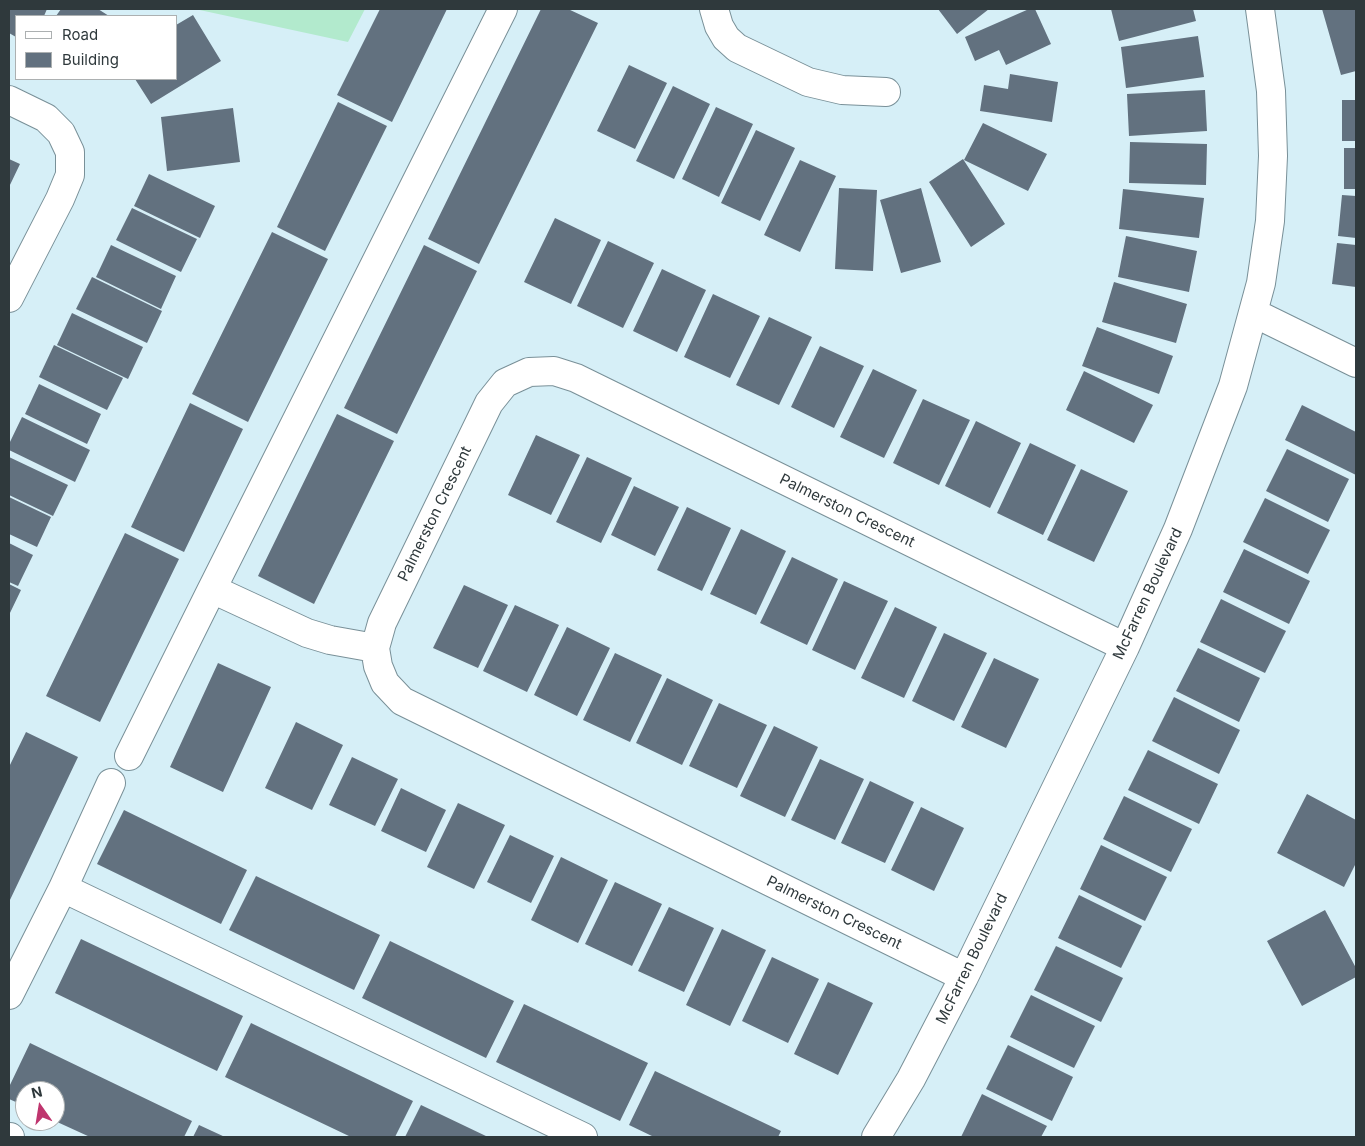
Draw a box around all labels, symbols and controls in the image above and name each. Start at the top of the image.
legend [15,15,178,80]
text: Road [62,25,98,44]
text: Building [62,50,119,69]
street label: Palmerston Crescent [394,444,476,584]
street label: Palmerston Crescent [777,470,917,552]
street label: McFarren Boulevard [1110,525,1186,663]
street label: Palmerston Crescent [764,872,904,954]
street label: McFarren Boulevard [933,891,1011,1027]
north arrow [15,1081,65,1131]
text: N [30,1082,44,1101]

